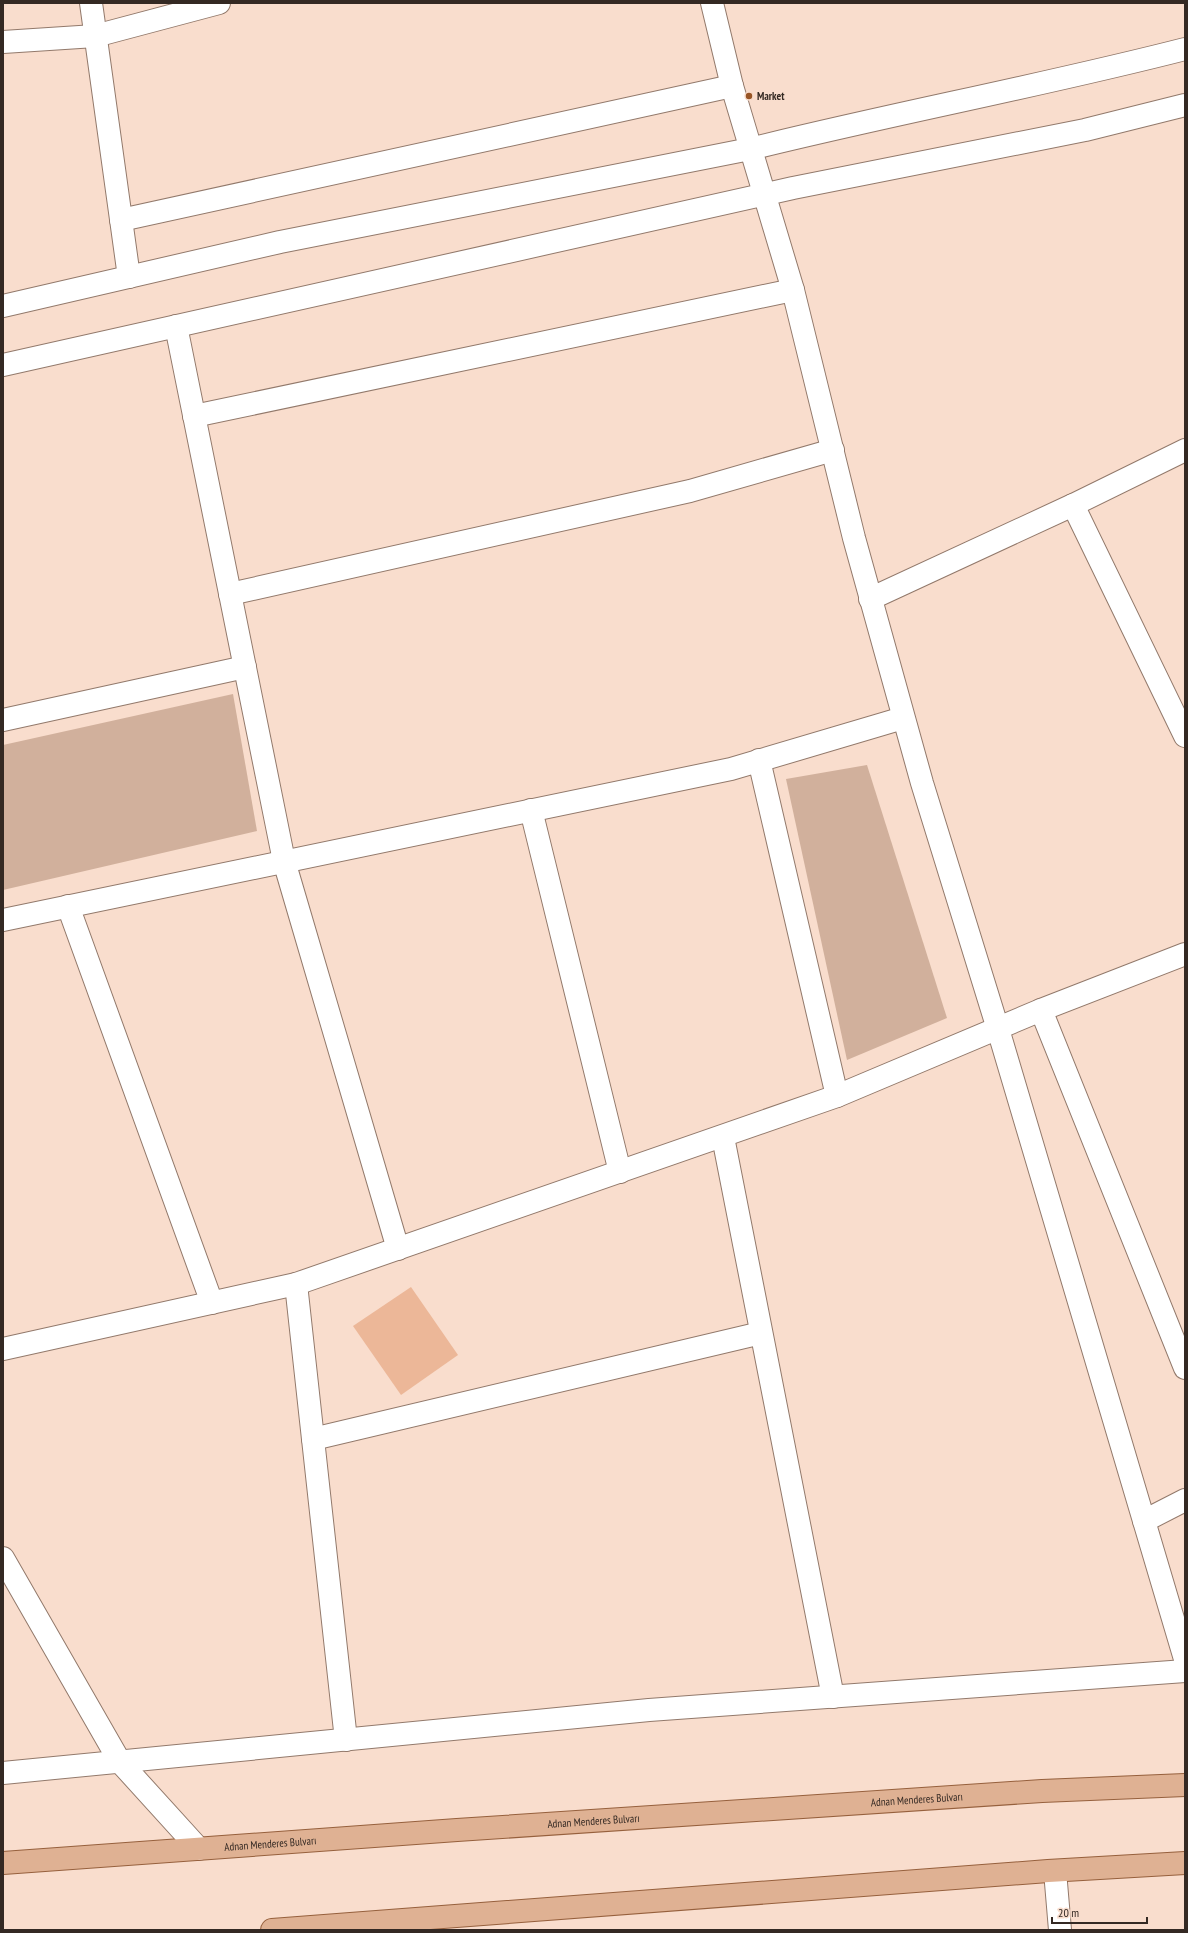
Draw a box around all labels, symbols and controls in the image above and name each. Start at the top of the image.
place label: Market [757,89,785,103]
marker: Market [744,91,754,101]
street label: Adnan Menderes Bulvarı [870,1789,963,1809]
street label: Adnan Menderes Bulvarı [547,1811,640,1831]
street label: Adnan Menderes Bulvarı [224,1833,317,1854]
scale bar [1052,1899,1147,1925]
text: 20 m [1058,1905,1079,1920]

